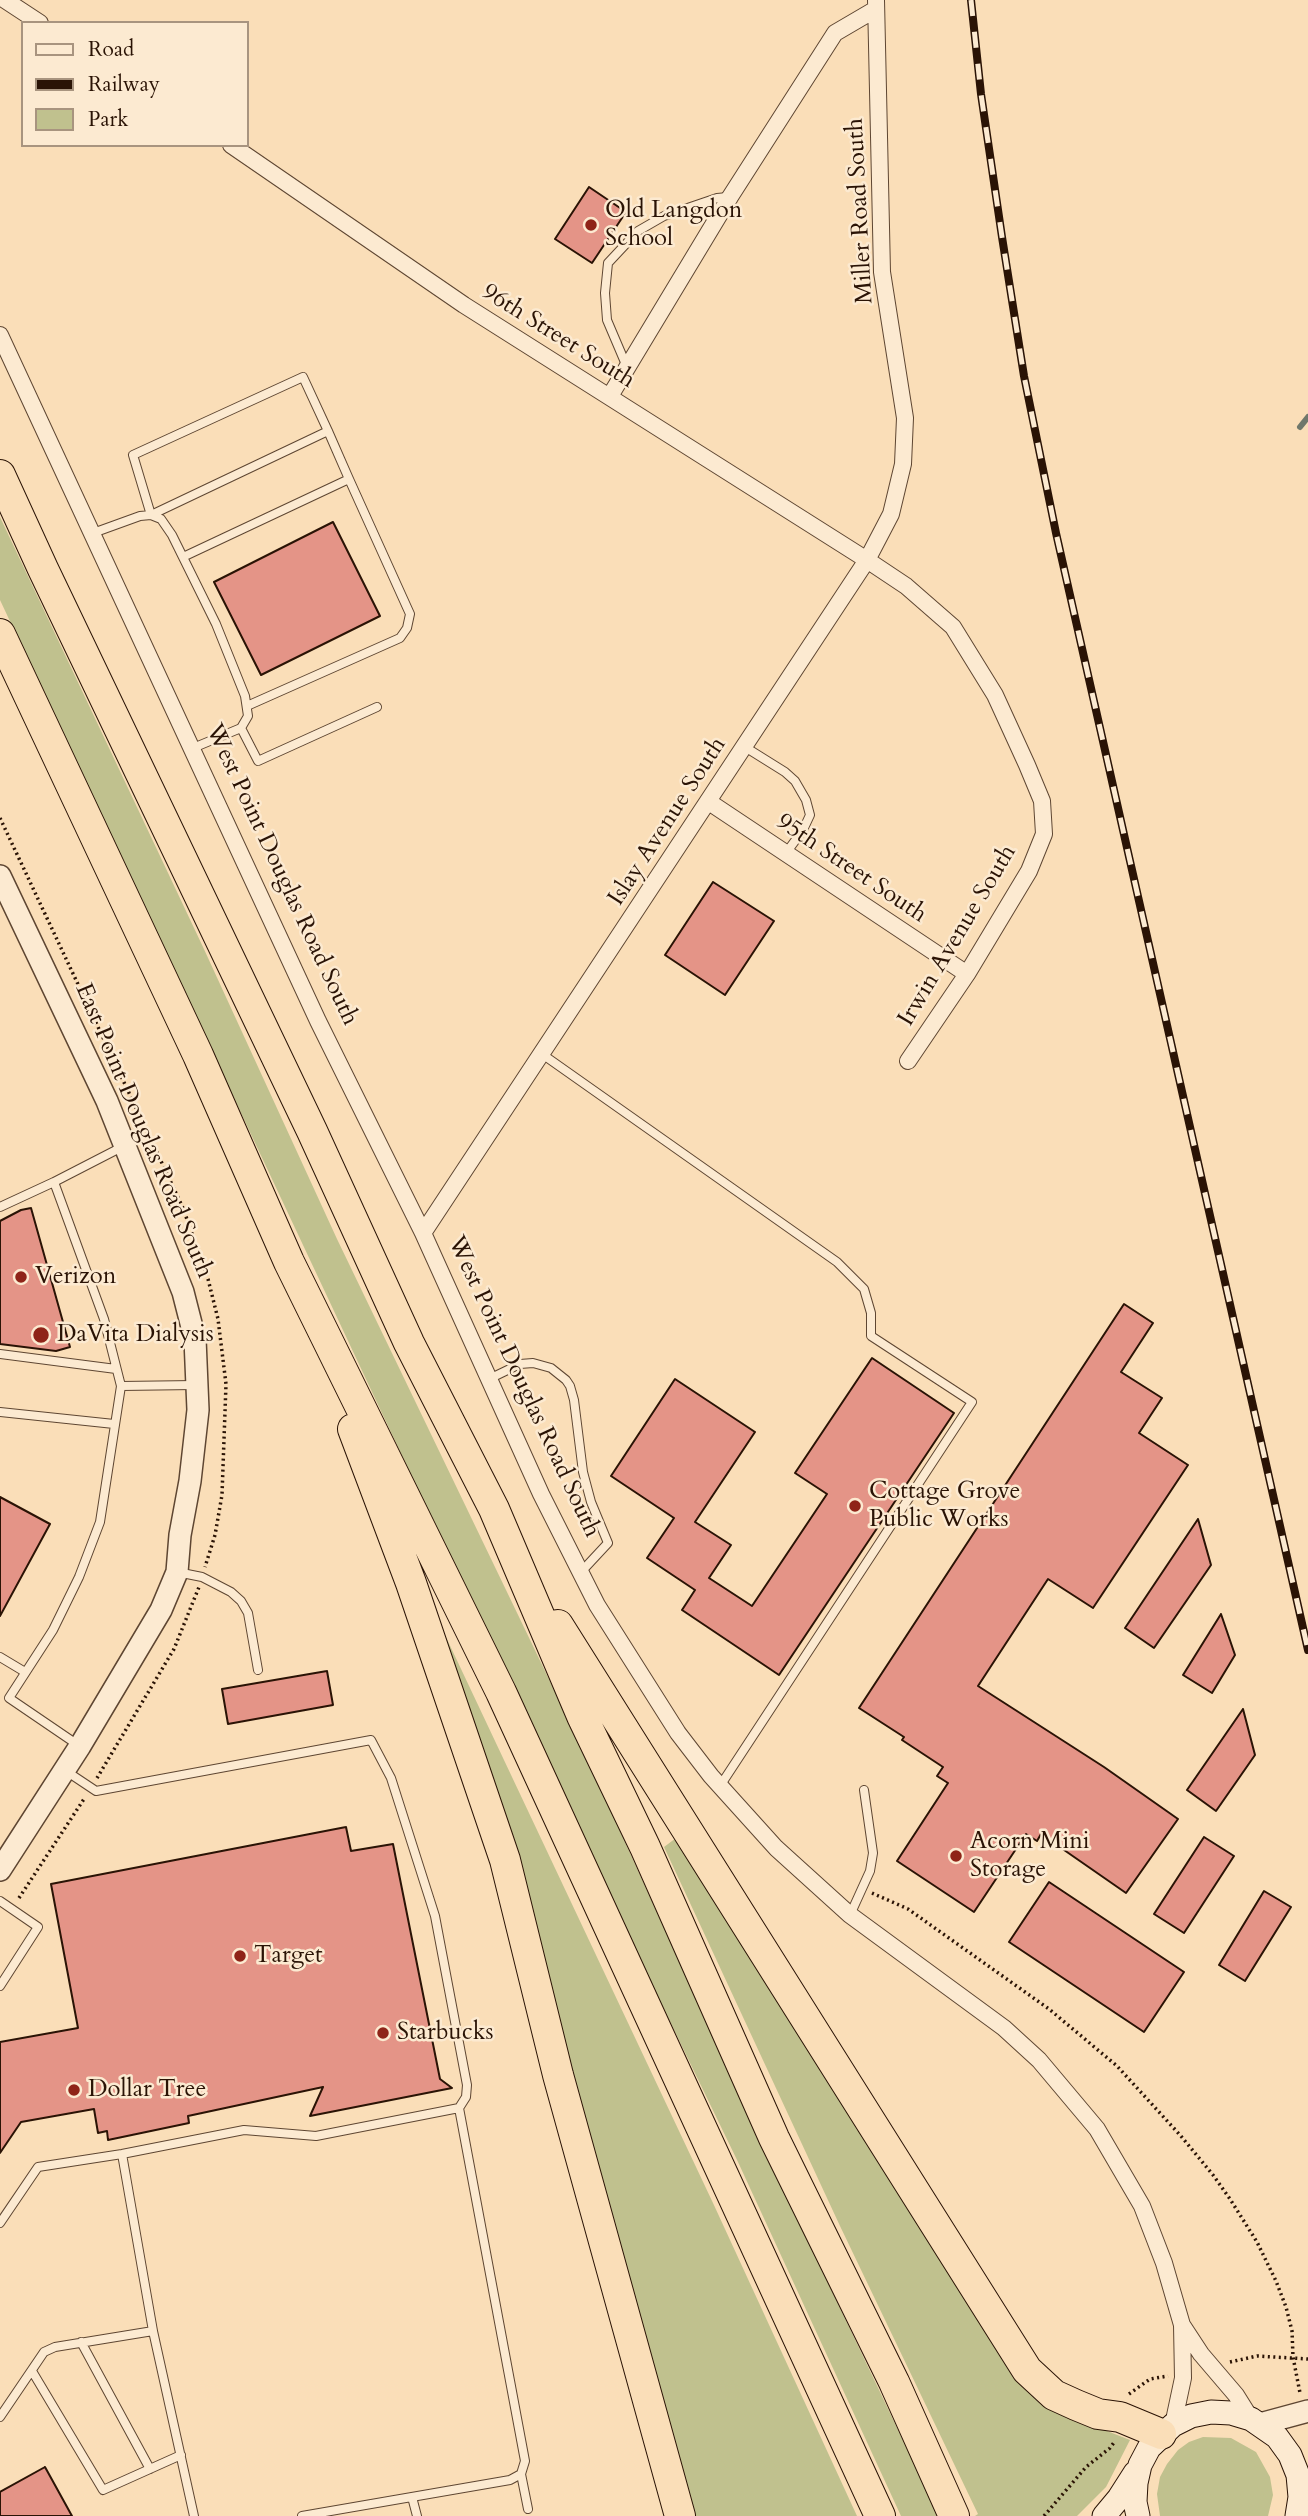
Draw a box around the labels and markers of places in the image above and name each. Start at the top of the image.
place label: Old Langdon School [605,197,742,253]
marker: Old Langdon School [583,217,599,233]
place label: Verizon [35,1263,116,1291]
marker: Verizon [13,1269,29,1285]
place label: DaVita Dialysis [57,1321,214,1349]
marker: DaVita Dialysis [31,1325,51,1345]
place label: Cottage Grove Public Works [869,1478,1020,1534]
marker: Cottage Grove Public Works [847,1498,863,1514]
place label: Acorn Mini Storage [970,1828,1090,1884]
marker: Acorn Mini Storage [948,1848,964,1864]
place label: Target [254,1942,323,1970]
marker: Target [232,1948,248,1964]
place label: Starbucks [397,2019,494,2047]
marker: Starbucks [375,2025,391,2041]
place label: Dollar Tree [88,2076,206,2104]
marker: Dollar Tree [66,2082,82,2098]

